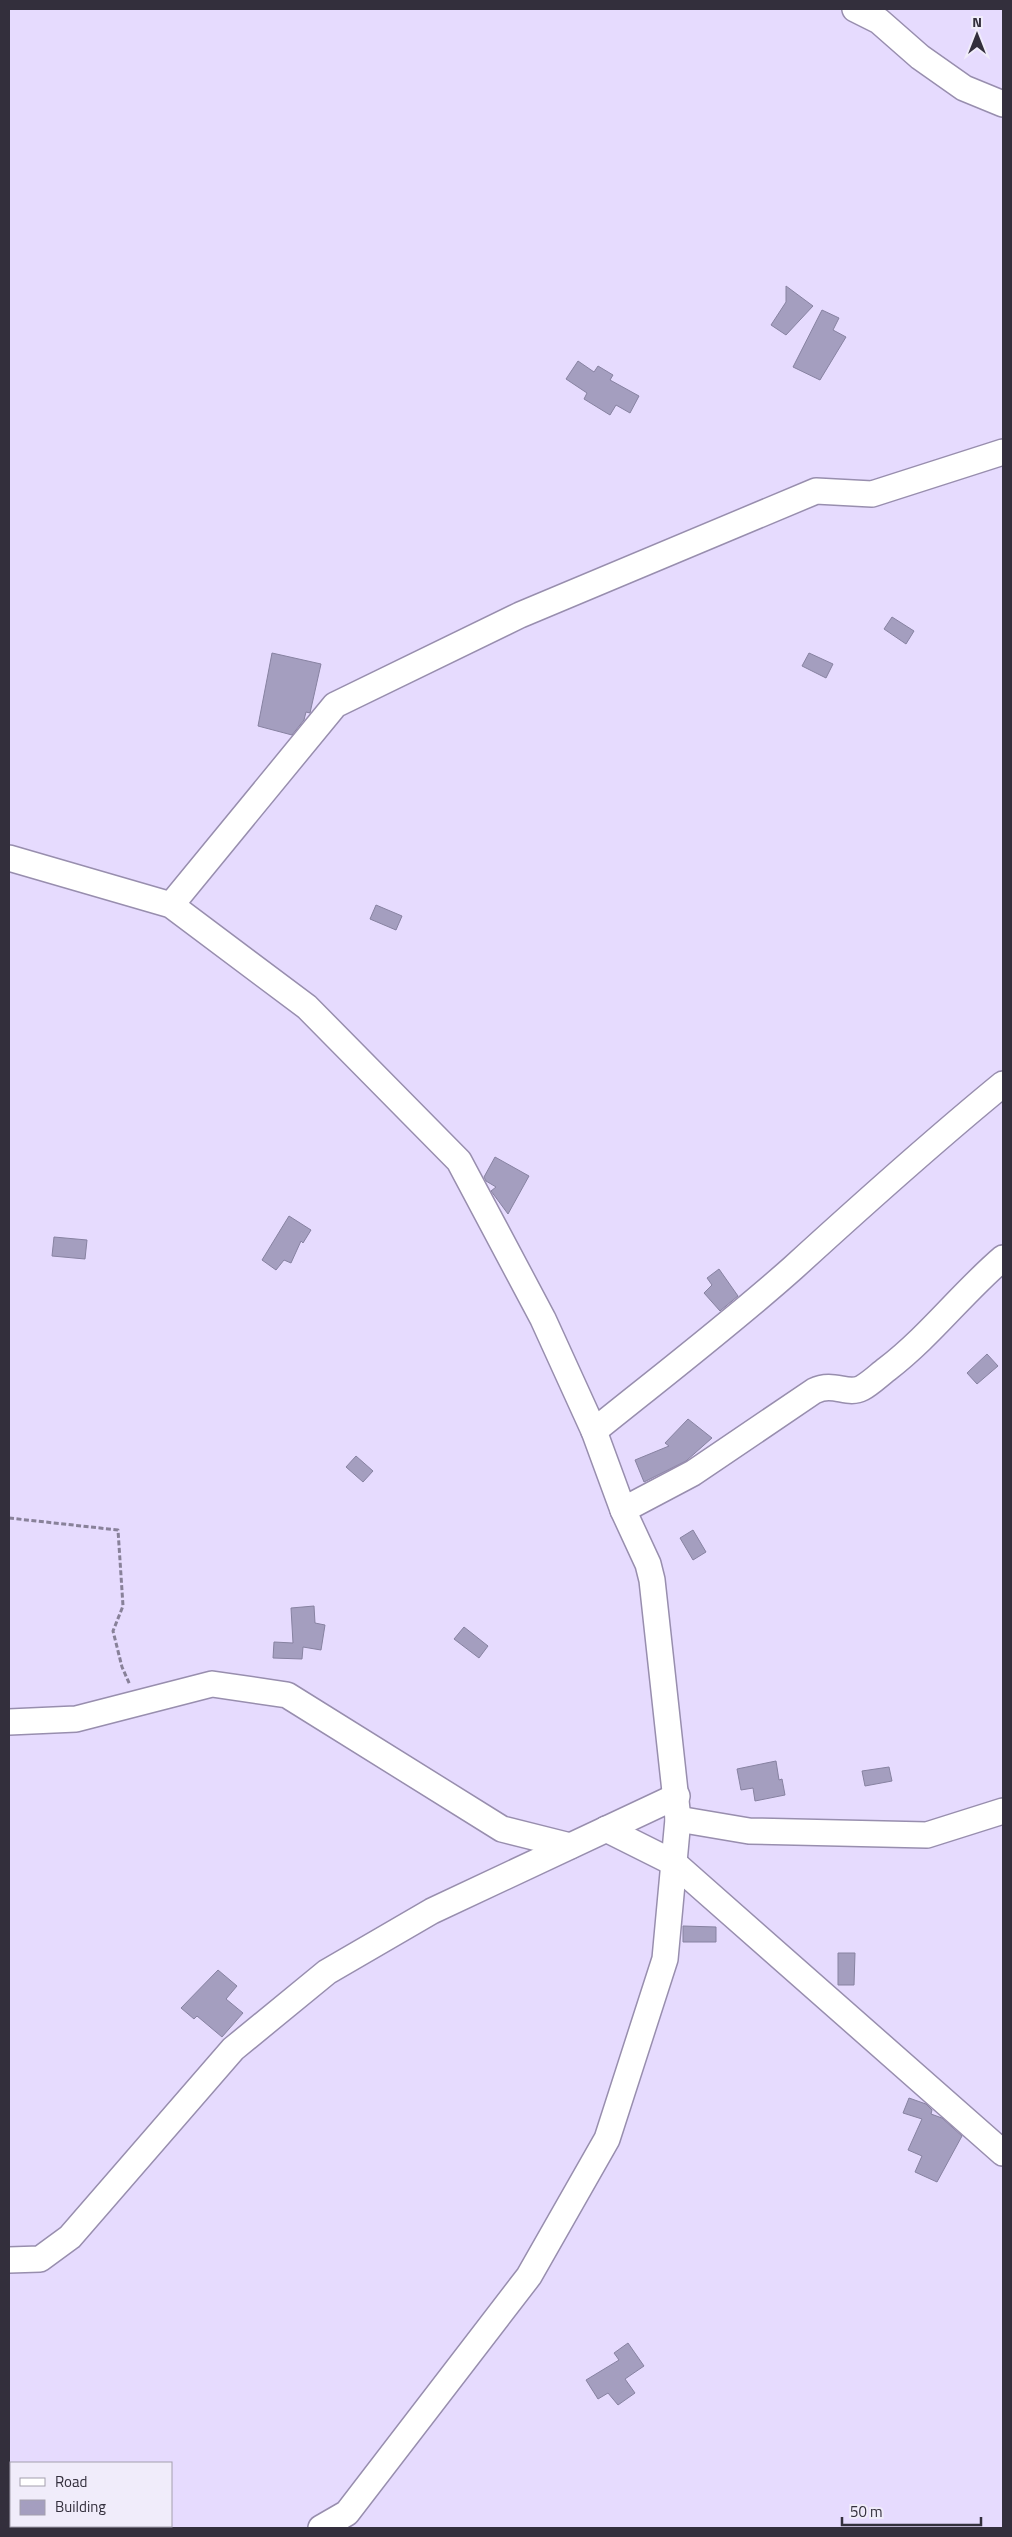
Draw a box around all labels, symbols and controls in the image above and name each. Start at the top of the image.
north arrow [952,10,1002,60]
text: N [972,11,982,32]
legend [10,2462,172,2527]
text: Road [55,2470,87,2493]
scale bar [842,2494,981,2526]
text: Building [55,2495,106,2518]
text: 50 m [850,2500,883,2523]

